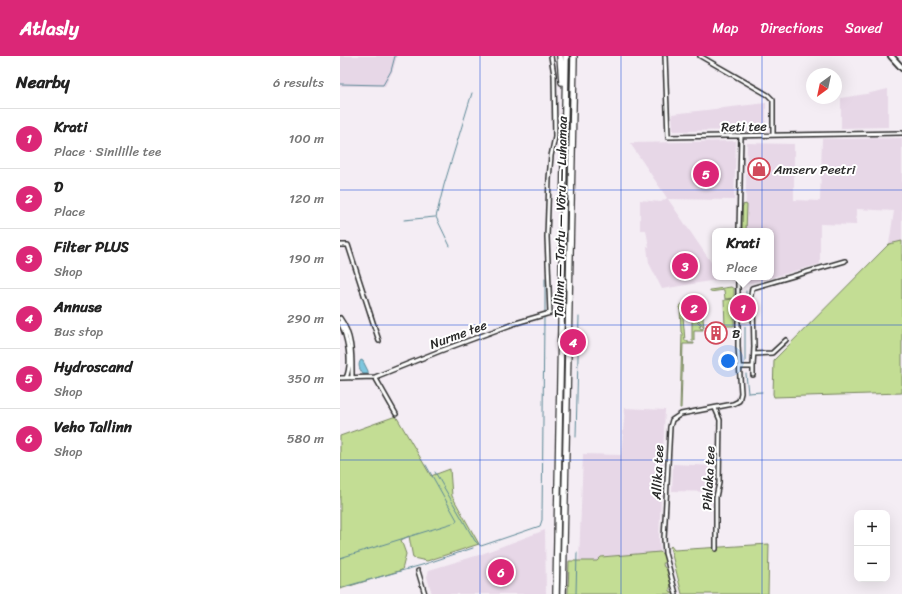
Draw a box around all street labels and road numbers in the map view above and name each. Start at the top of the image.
street label: Tallinn — Tartu — Võru — Luhamaa [547,115,574,318]
street label: Reti tee [721,115,767,138]
street label: Nurme tee [426,313,490,355]
street label: Allika tee [645,444,670,501]
street label: Pihlaka tee [695,445,722,511]

